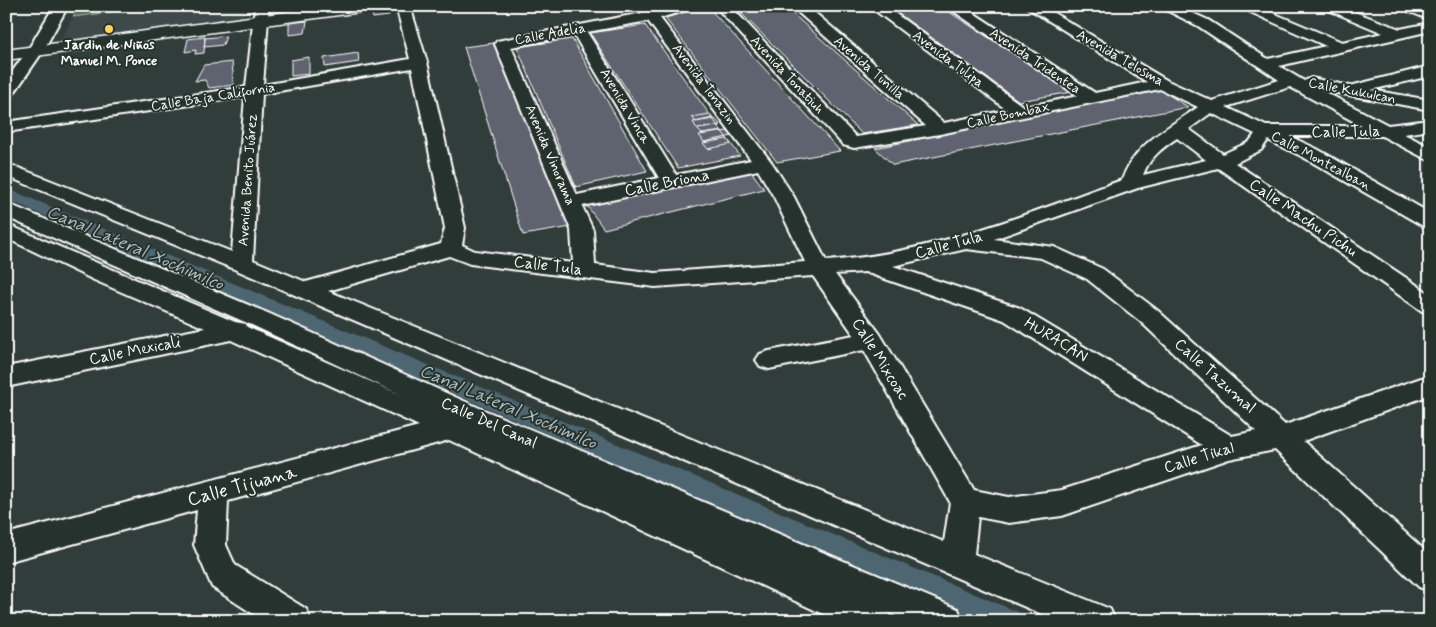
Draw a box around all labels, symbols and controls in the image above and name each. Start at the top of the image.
street label: Calle Adelia [513,19,587,49]
marker: Jardin de Niños Manuel M. Ponce [103,23,115,35]
street label: Avenida Tridentea [986,24,1084,98]
street label: Avenida Tulipa [909,26,987,92]
street label: Avenida Telosma [1073,26,1167,90]
street label: Avenida Tonatiuh [746,32,828,118]
street label: Avenida Tunilla [830,32,908,104]
place label: Jardin de Niños Manuel M. Ponce [61,36,157,70]
street label: Avenida Tonazin [668,40,740,128]
street label: Avenida Vinca [595,65,655,148]
street label: Calle Kukulcan [1307,74,1397,108]
street label: Calle Baja California [150,78,277,118]
street label: Calle Bombax [965,97,1051,133]
street label: Avenida Vinorama [521,102,579,208]
street label: Avenida Benito Juárez [234,113,262,247]
street label: Calle Tula [1311,121,1381,143]
street label: Calle Montealban [1268,127,1374,195]
street label: Calle Briona [623,164,711,202]
street label: Calle Machu Pichu [1245,174,1361,262]
water label: Canal Lateral Xochimilco [43,200,228,297]
street label: Calle Tula [913,226,985,264]
street label: Calle Tula [513,251,583,281]
street label: HURACAN [1020,313,1092,367]
street label: Calle Mixcoac [847,314,914,404]
street label: Calle Mexicali [87,332,183,370]
street label: Calle Tazumal [1170,334,1260,418]
water label: Canal Lateral Xochimilco [416,359,601,456]
street label: Calle Del Canal [438,392,540,454]
street label: Calle Tikal [1161,437,1237,479]
street label: Calle Tijuana [185,459,300,514]

